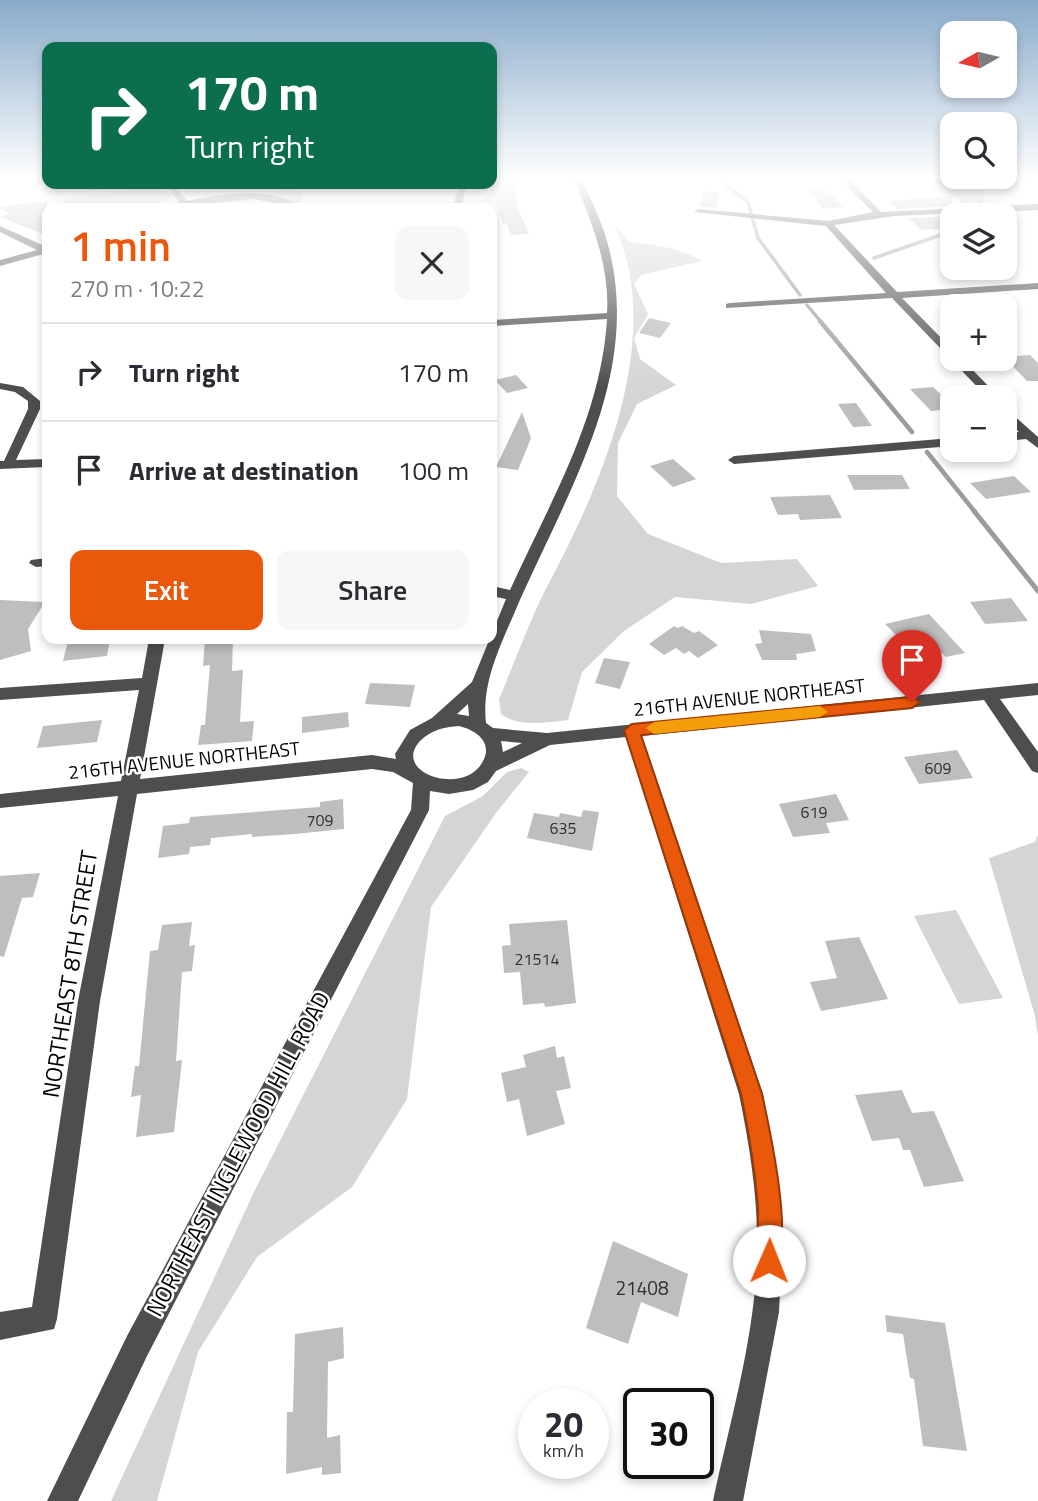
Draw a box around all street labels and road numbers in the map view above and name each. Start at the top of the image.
street label: 216TH AVENUE NORTHEAST [632,670,866,723]
street label: 216TH AVENUE NORTHEAST [67,733,301,786]
street label: NORTHEAST 8TH STREET [33,848,106,1100]
street label: NORTHEAST INGLEWOOD HILL ROAD [137,985,338,1323]

